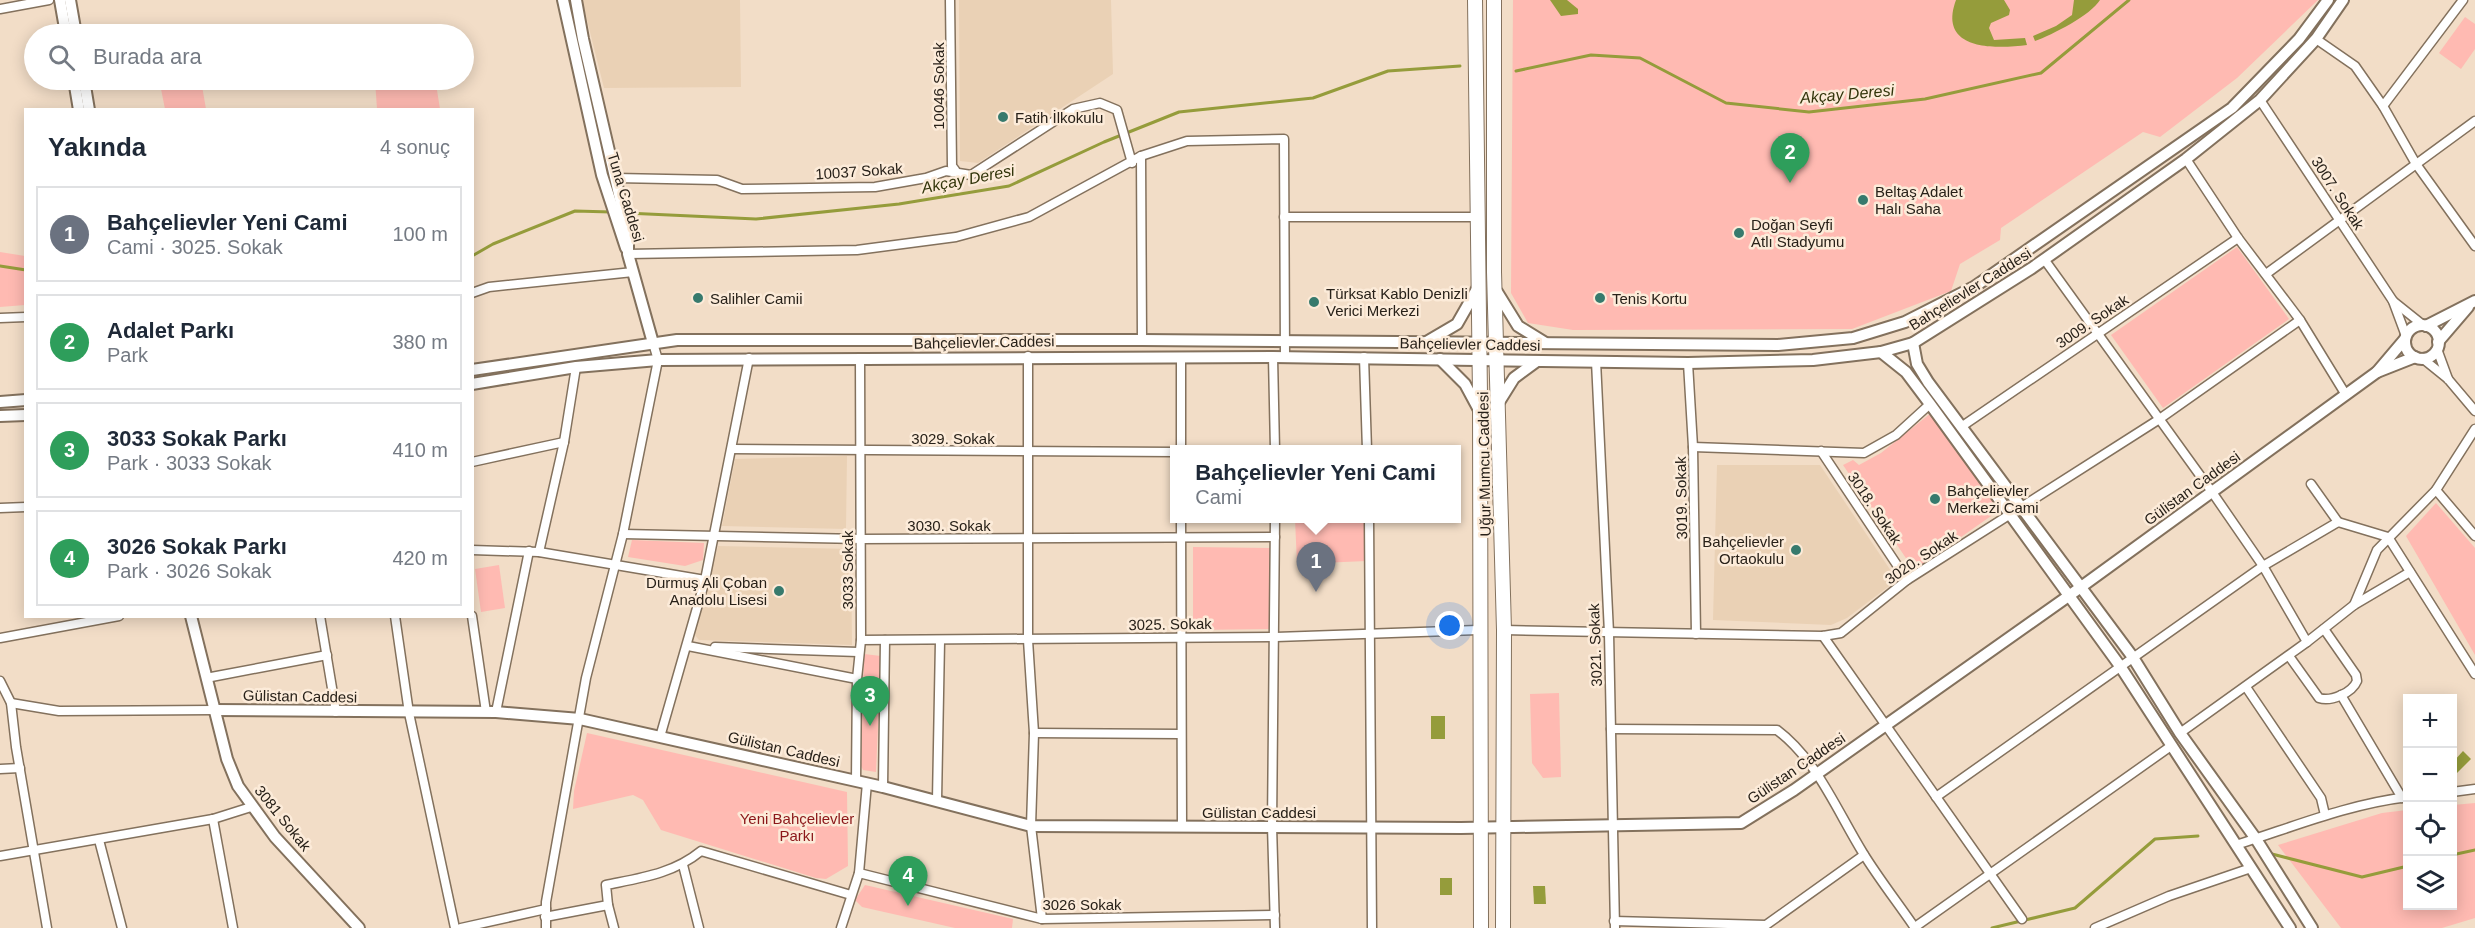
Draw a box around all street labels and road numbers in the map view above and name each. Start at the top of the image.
street label: 10046 Sokak [930,42,947,130]
street label: Tuna Caddesi [604,150,648,244]
street label: 3007. Sokak [2308,153,2368,233]
street label: 10037 Sokak [815,159,904,183]
street label: Bahçelievler Caddesi [1906,244,2034,334]
street label: 3009. Sokak [2053,290,2132,351]
street label: Bahçelievler Caddesi [913,332,1055,352]
street label: Bahçelievler Caddesi [1399,334,1541,354]
street label: Uğur Mumcu Caddesi [1474,391,1494,537]
street label: 3029. Sokak [911,430,995,447]
street label: Gülistan Caddesi [2141,448,2243,528]
street label: 3019. Sokak [1672,456,1690,540]
street label: 3018. Sokak [1845,469,1906,548]
street label: 3030. Sokak [907,517,991,534]
street label: 3020. Sokak [1882,526,1961,587]
street label: 3033 Sokak [839,530,856,610]
street label: 3021. Sokak [1585,603,1605,687]
street label: 3025. Sokak [1128,615,1212,633]
street label: Gülistan Caddesi [243,687,357,705]
street label: Gülistan Caddesi [726,728,842,770]
street label: Gülistan Caddesi [1744,729,1848,807]
street label: 3081 Sokak [251,782,315,855]
street label: Gülistan Caddesi [1202,804,1316,821]
street label: 3026 Sokak [1042,896,1122,913]

